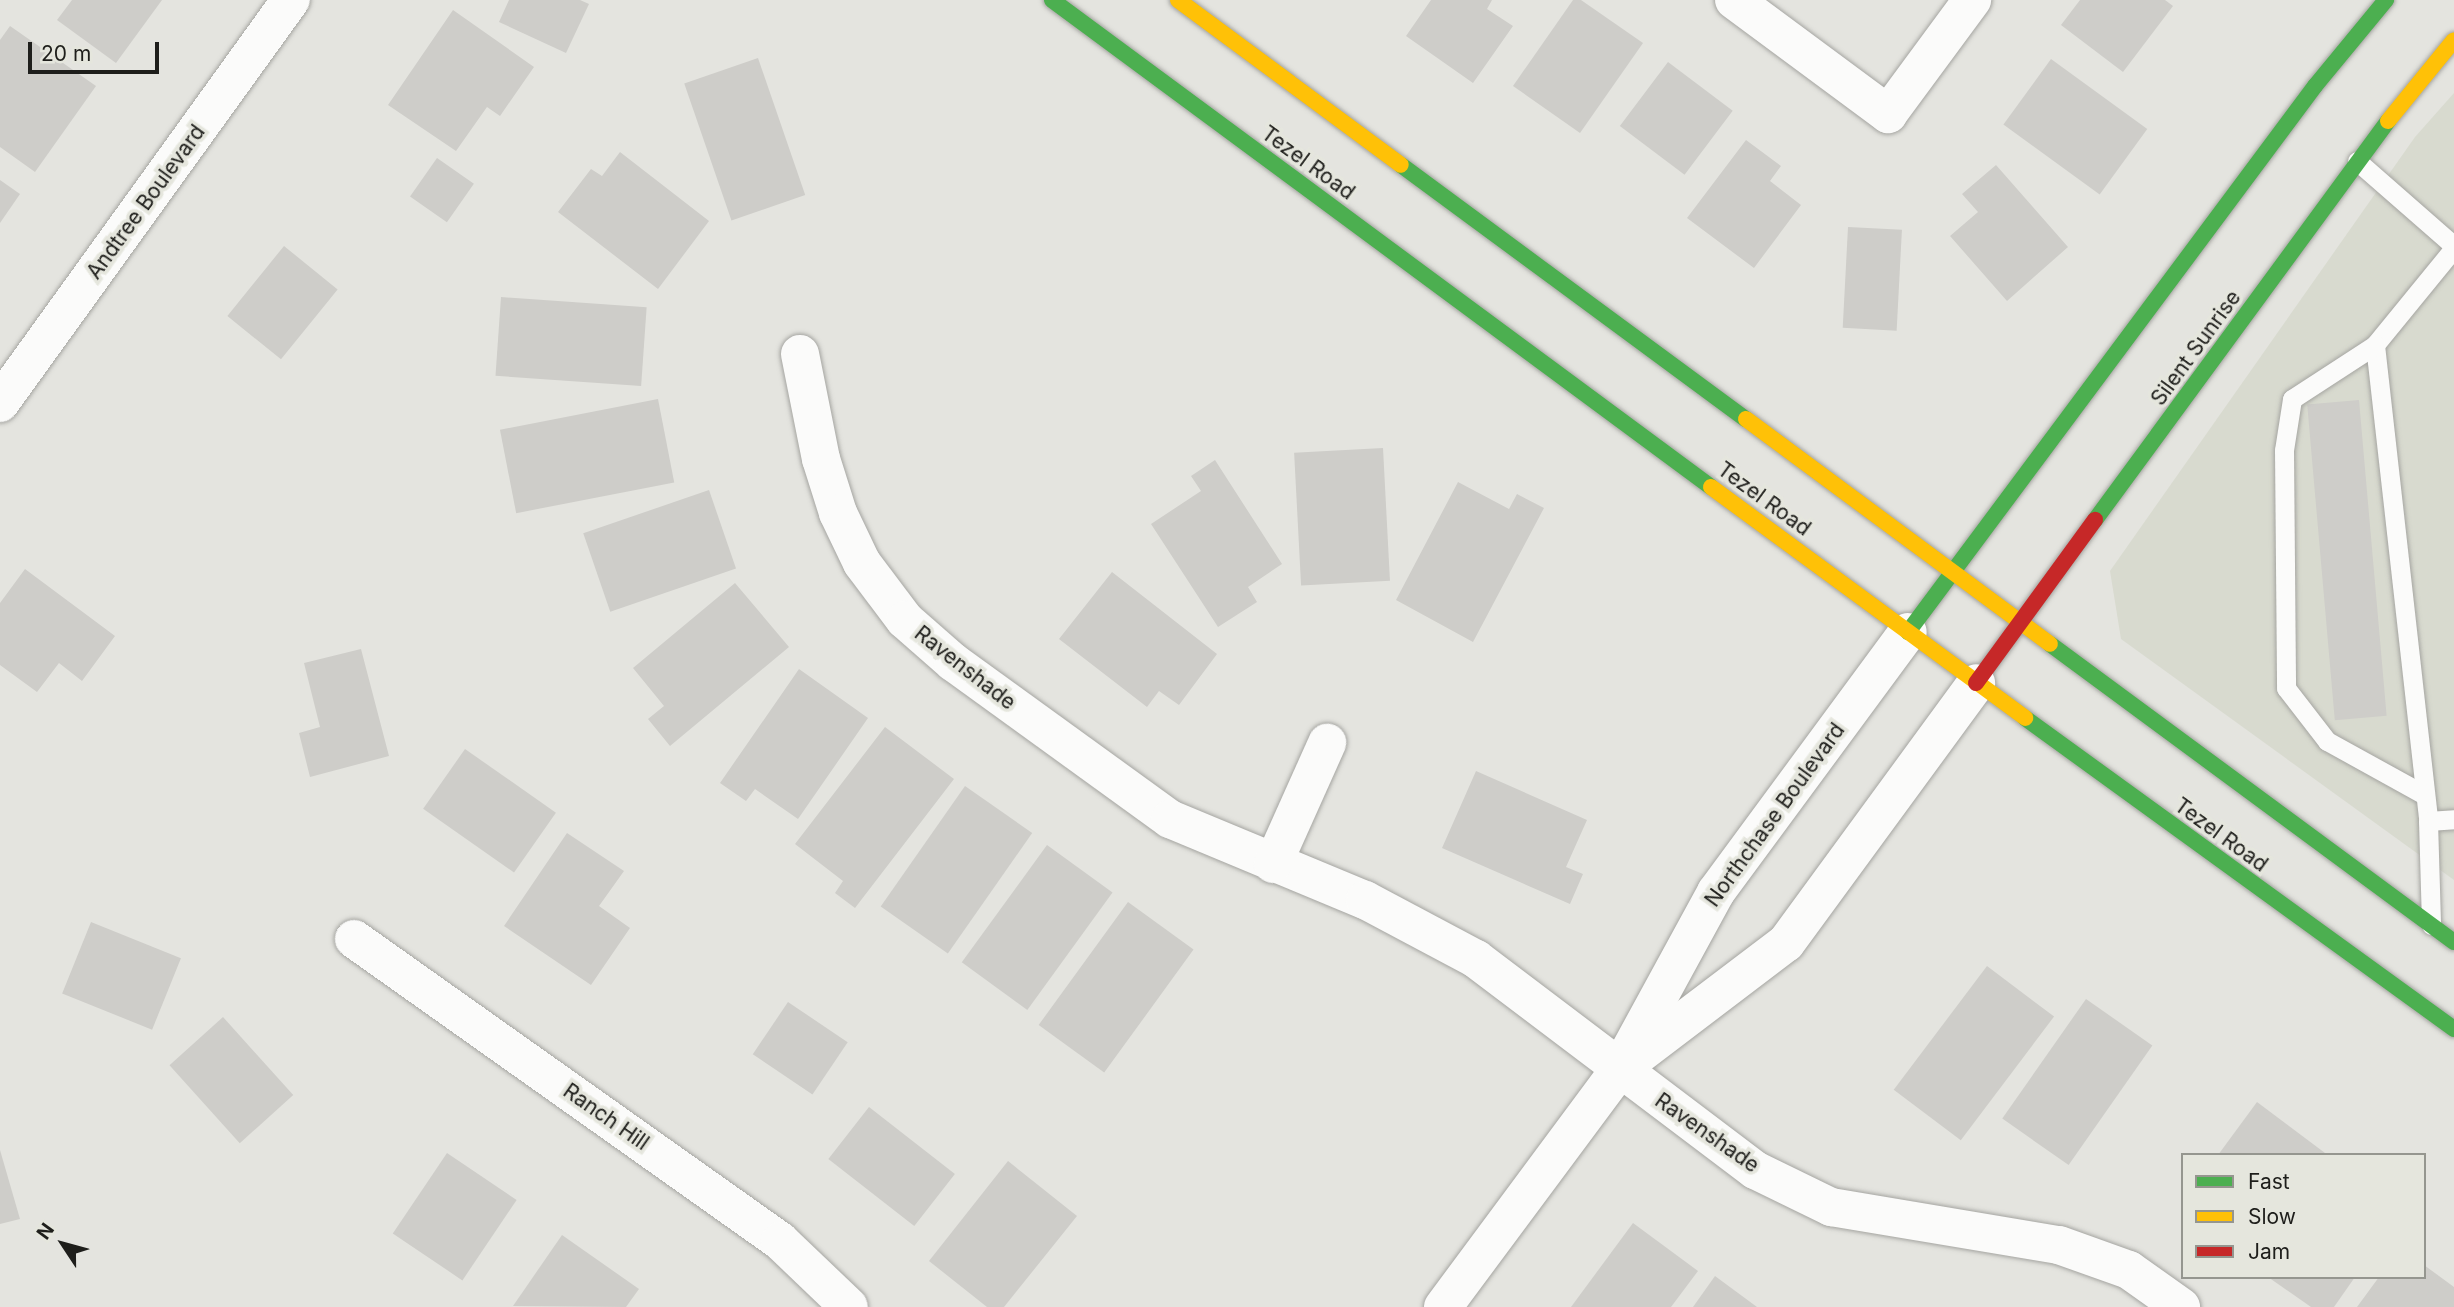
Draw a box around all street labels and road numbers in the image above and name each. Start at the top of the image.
street label: Andtree Boulevard [82,120,210,284]
street label: Tezel Road [1256,121,1360,205]
street label: Silent Sunrise [2146,286,2246,410]
street label: Tezel Road [1712,457,1816,541]
street label: Ravenshade [909,621,1021,715]
street label: Northchase Boulevard [1700,718,1850,912]
street label: Tezel Road [2169,793,2273,877]
street label: Ranch Hill [558,1078,654,1156]
street label: Ravenshade [1650,1088,1764,1178]

